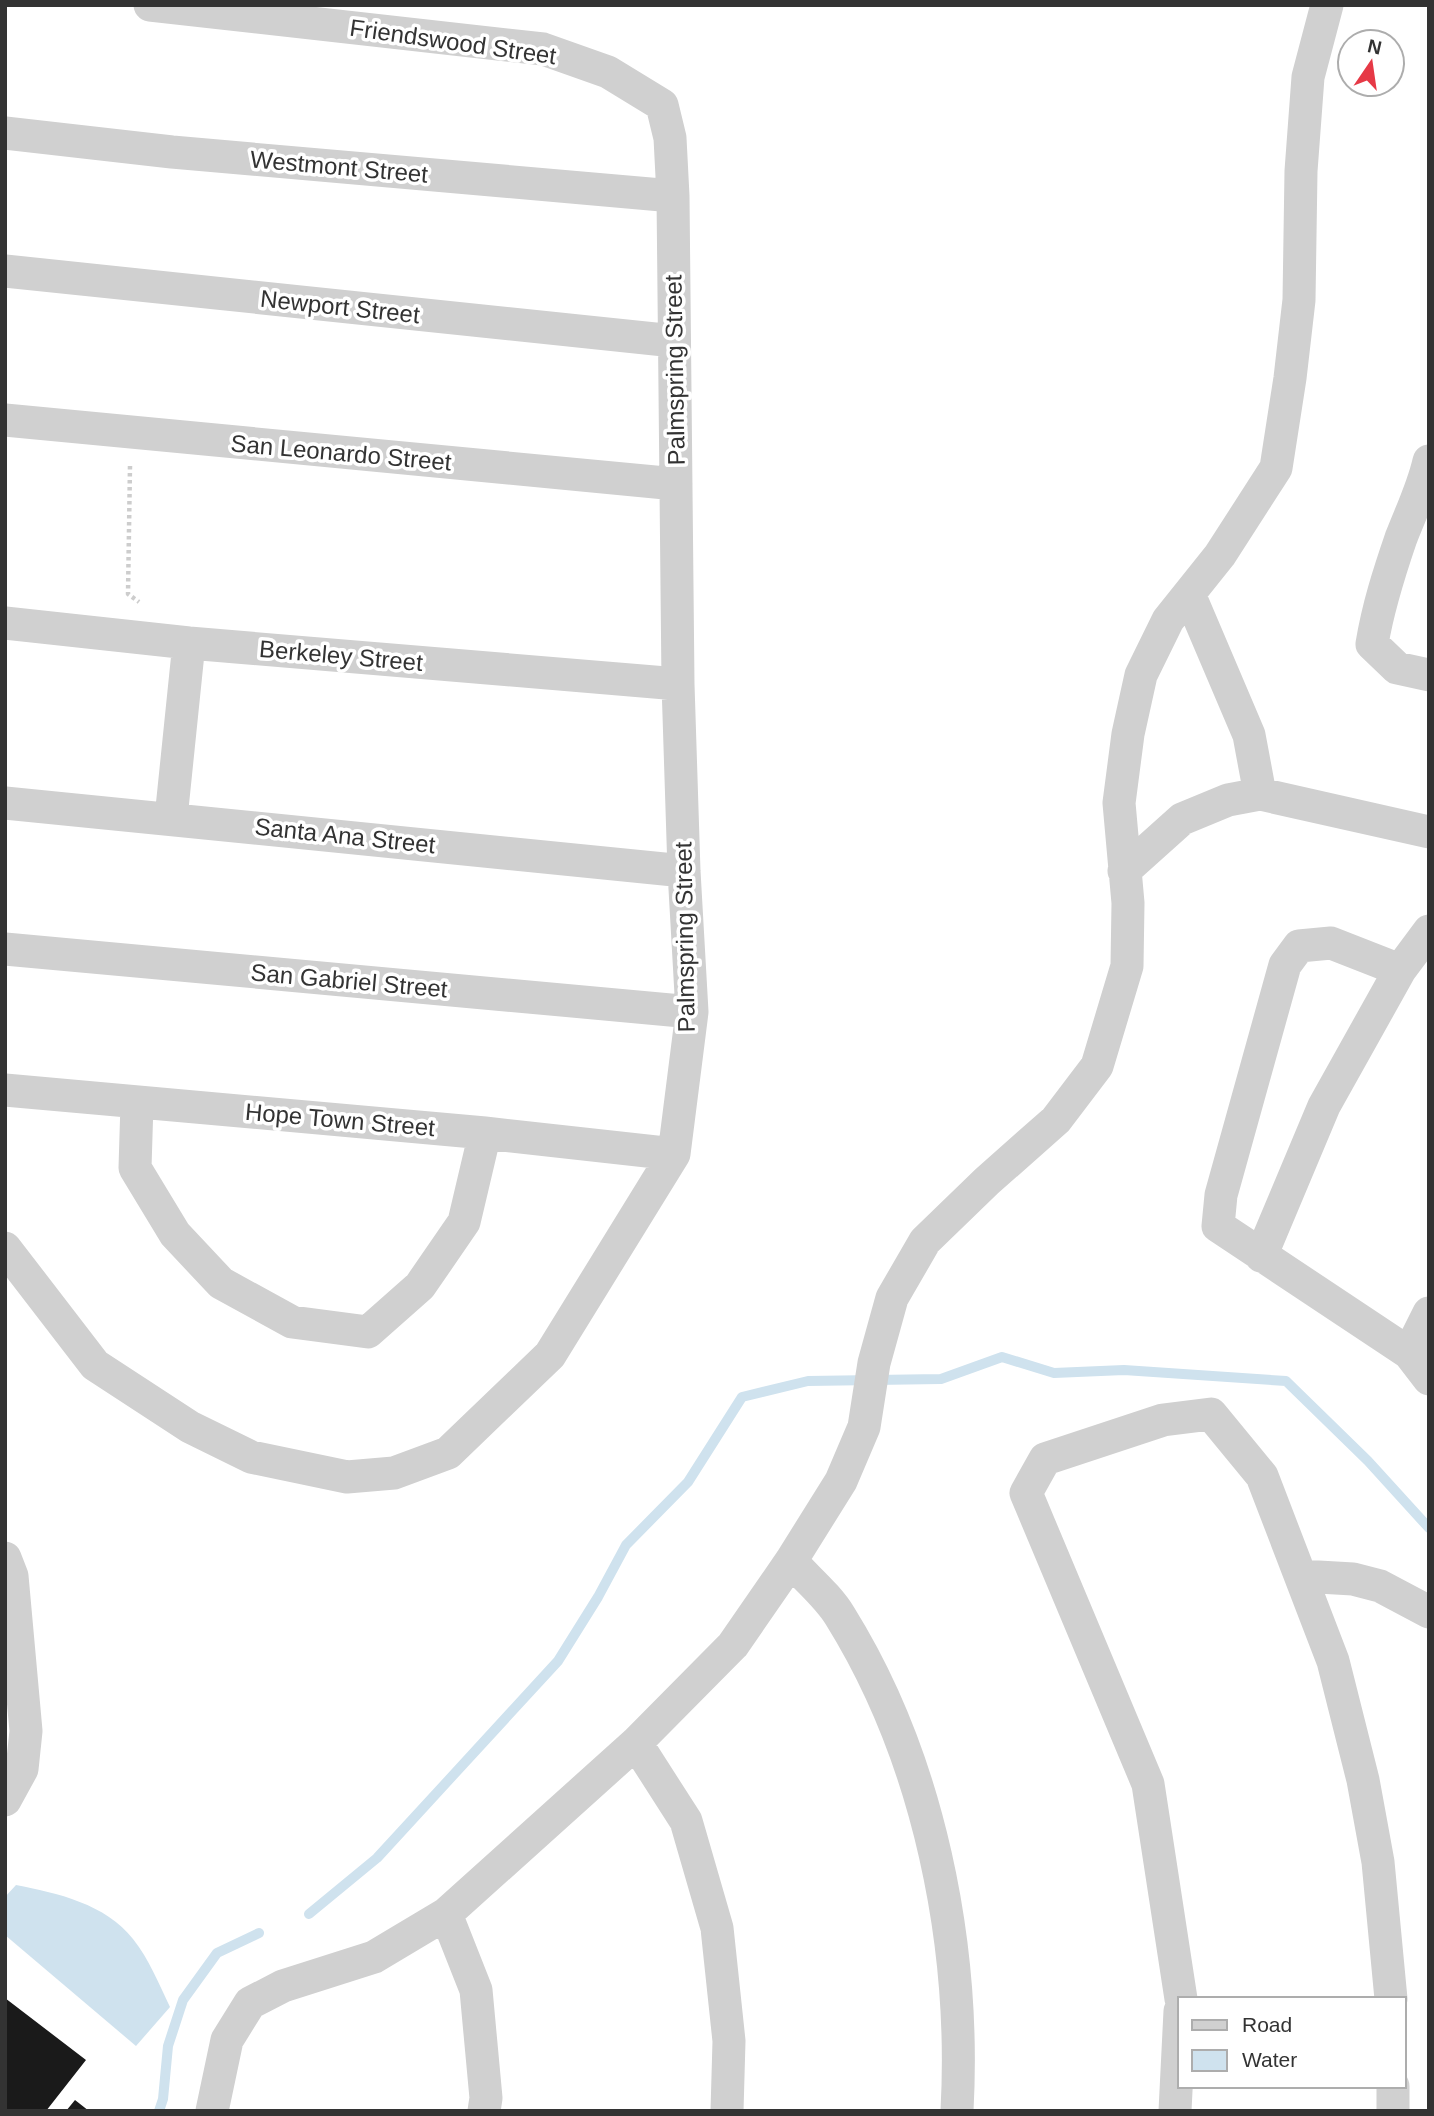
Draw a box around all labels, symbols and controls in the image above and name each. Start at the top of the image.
street label: Friendswood Street [348,14,558,69]
north arrow [1336,28,1406,98]
text: N [1366,35,1384,59]
street label: Westmont Street [249,145,429,188]
street label: Palmspring Street [659,274,690,466]
street label: Newport Street [259,285,421,328]
street label: San Leonardo Street [230,429,453,476]
street label: Berkeley Street [258,635,424,676]
street label: Santa Ana Street [253,813,437,858]
street label: Palmspring Street [669,841,700,1033]
street label: San Gabriel Street [250,958,449,1003]
street label: Hope Town Street [244,1098,436,1141]
legend [1178,1997,1406,2088]
text: Road [1242,2013,1292,2036]
text: Water [1242,2048,1297,2071]

